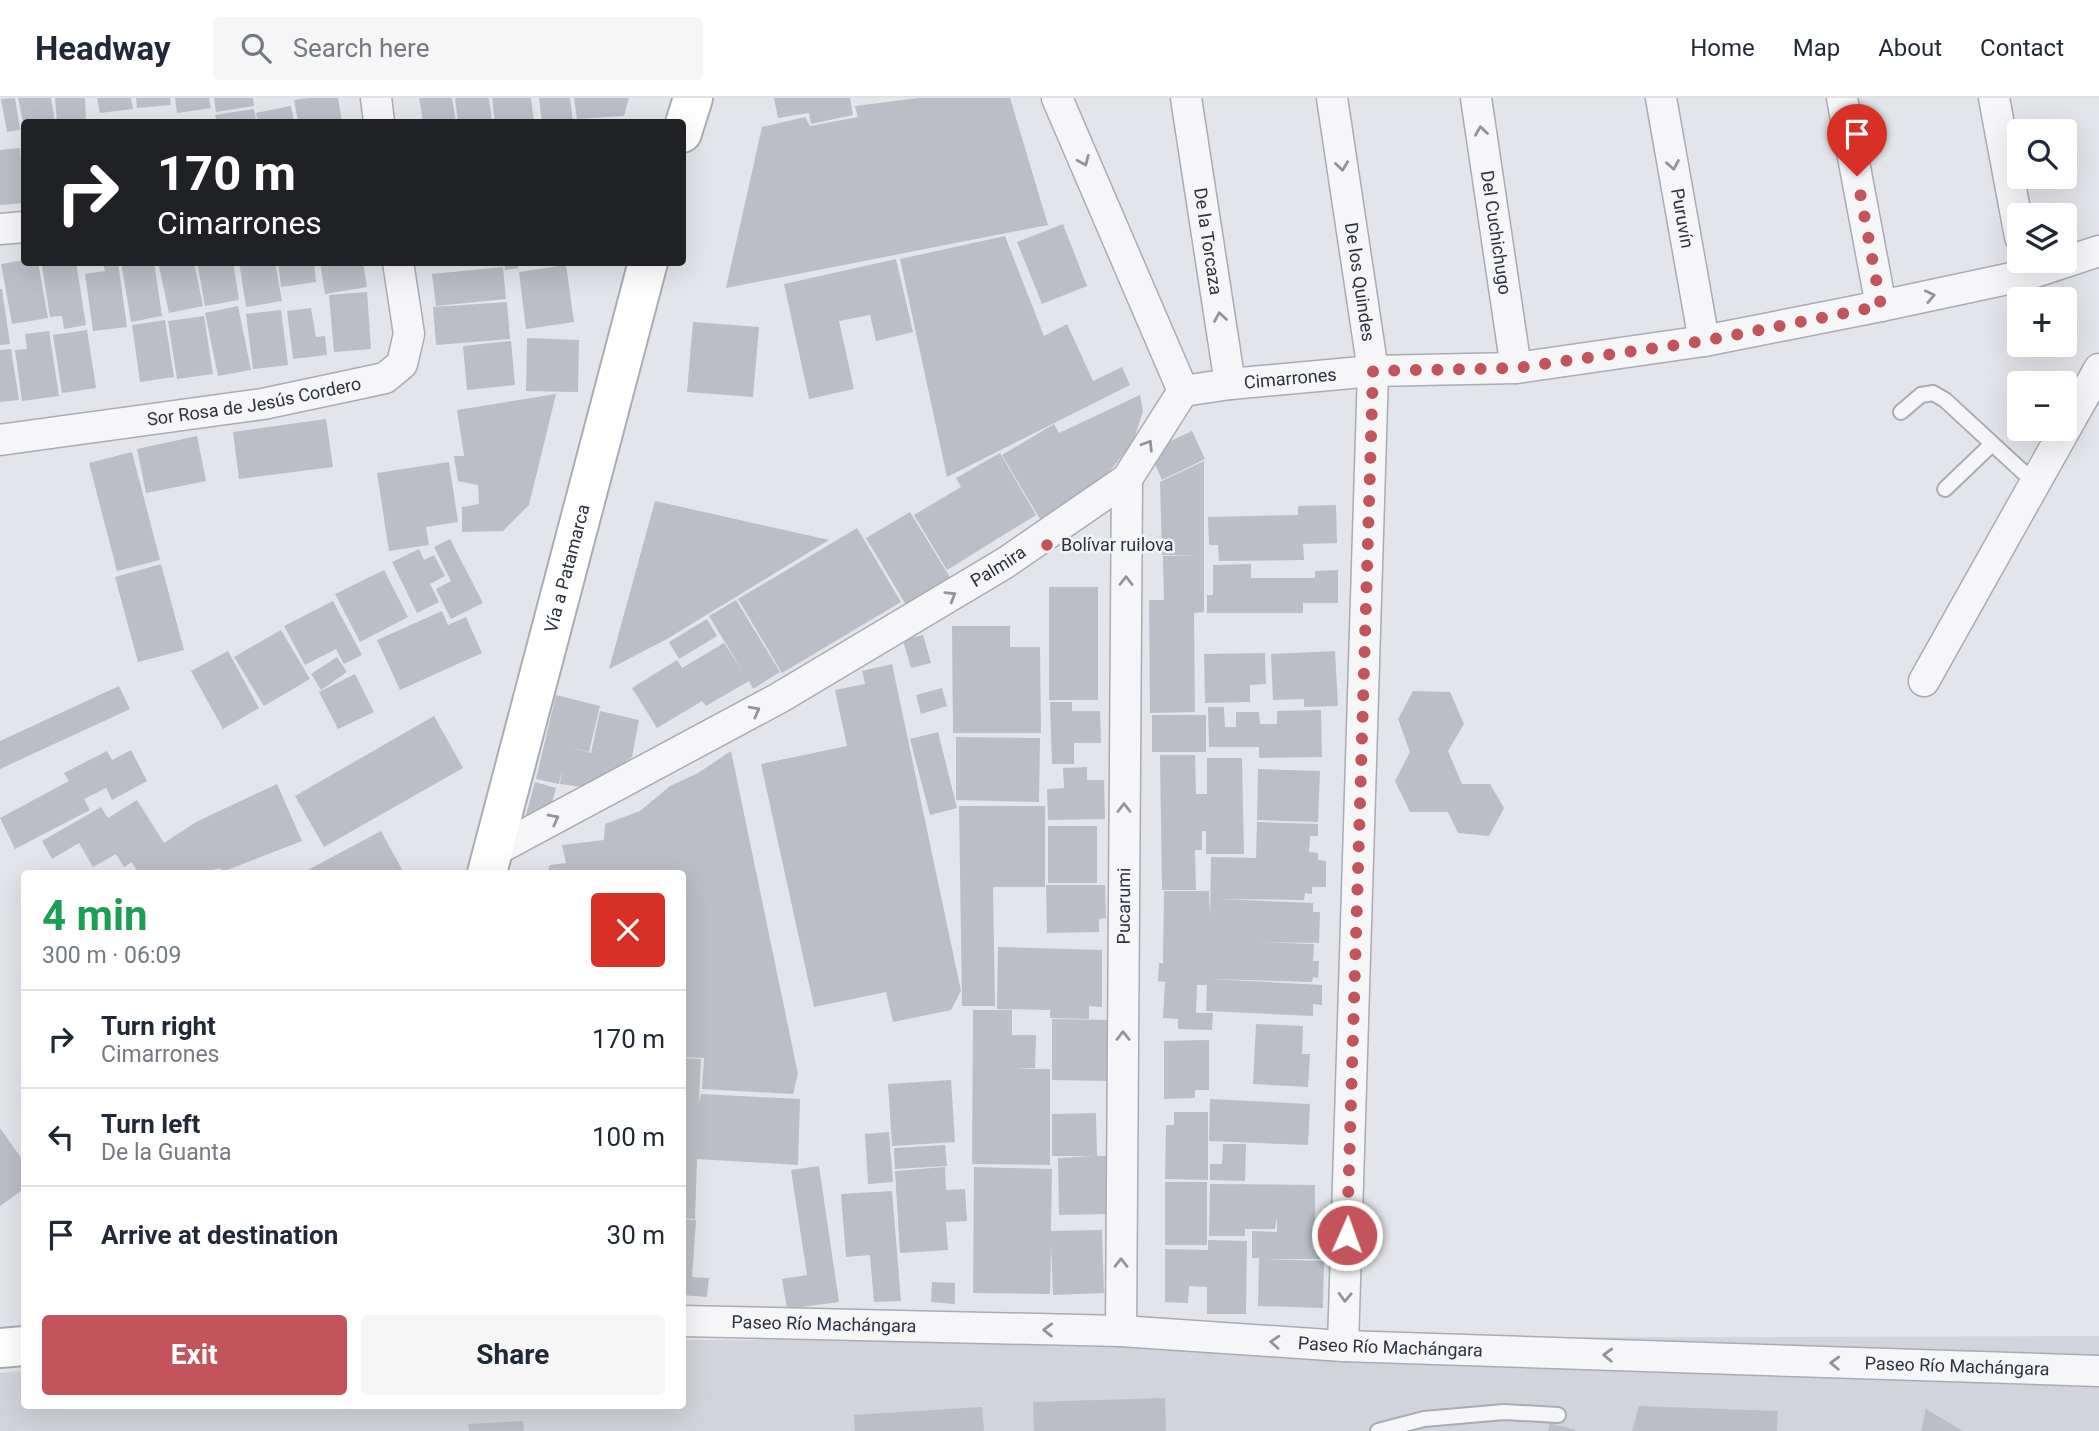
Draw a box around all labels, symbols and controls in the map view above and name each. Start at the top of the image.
search box [213,17,703,80]
text: Headway [35,29,171,68]
icon: search [237,29,275,67]
text: Search here [293,33,429,63]
text: Home [1690,34,1755,62]
text: Map [1793,34,1840,62]
text: About [1878,34,1942,62]
text: Contact [1980,34,2064,62]
pin [1827,104,1887,176]
icon: arrive [1838,115,1876,153]
map controls [2007,119,2077,441]
button: search [2007,119,2077,189]
one-way arrow [1474,125,1489,137]
text: 170 m [157,145,296,202]
icon: right [42,147,133,238]
one-way arrow [1076,153,1090,166]
one-way arrow [1665,159,1680,171]
one-way arrow [1335,160,1350,171]
street label: Del Cuchichugo [1477,169,1516,296]
street label: De la Torcaza [1190,186,1227,296]
street label: Puruvín [1667,186,1698,250]
button: layers [2007,203,2077,273]
text: Cimarrones [157,204,322,242]
street label: De los Quindes [1341,221,1379,343]
button: + [2007,287,2077,357]
one-way arrow [1924,289,1936,304]
one-way arrow [1213,311,1228,323]
street label: Cimarrones [1243,363,1337,393]
button: − [2007,371,2077,441]
street label: Sor Rosa de Jesús Cordero [146,372,363,430]
one-way arrow [1140,439,1153,452]
street label: Vía a Patamarca [540,502,594,635]
place label: Bolívar ruilova [1061,534,1174,555]
marker: Bolívar ruilova [1039,537,1055,553]
street label: Palmira [966,541,1030,591]
one-way arrow [1118,575,1134,586]
one-way arrow [943,591,956,604]
one-way arrow [747,706,760,720]
one-way arrow [1116,802,1132,813]
one-way arrow [547,814,559,827]
street label: Pucarumi [1113,868,1134,944]
text: 4 min [42,891,148,940]
button: close [591,893,665,967]
text: 300 m · 06:09 [42,942,181,969]
text: Turn right [101,1011,216,1041]
icon: right [42,1020,80,1058]
text: 170 m [592,1024,665,1054]
one-way arrow [1115,1030,1131,1040]
text: Cimarrones [101,1041,220,1068]
text: Turn left [101,1109,200,1139]
icon: left [42,1118,80,1156]
text: 100 m [592,1122,665,1152]
text: De la Guanta [101,1139,231,1166]
position arrow [1310,1198,1384,1272]
icon: arrive [42,1216,80,1254]
text: Arrive at destination [101,1220,338,1250]
text: 30 m [607,1220,665,1250]
one-way arrow [1113,1257,1129,1268]
one-way arrow [1337,1291,1352,1302]
street label: Paseo Río Machángara [731,1311,917,1336]
button: Exit [42,1315,347,1395]
button: Share [361,1315,665,1395]
one-way arrow [1042,1322,1053,1337]
street label: Paseo Río Machángara [1297,1332,1483,1361]
one-way arrow [1269,1335,1280,1350]
one-way arrow [1602,1348,1613,1363]
street label: Paseo Río Machángara [1864,1352,2050,1379]
one-way arrow [1829,1355,1840,1370]

